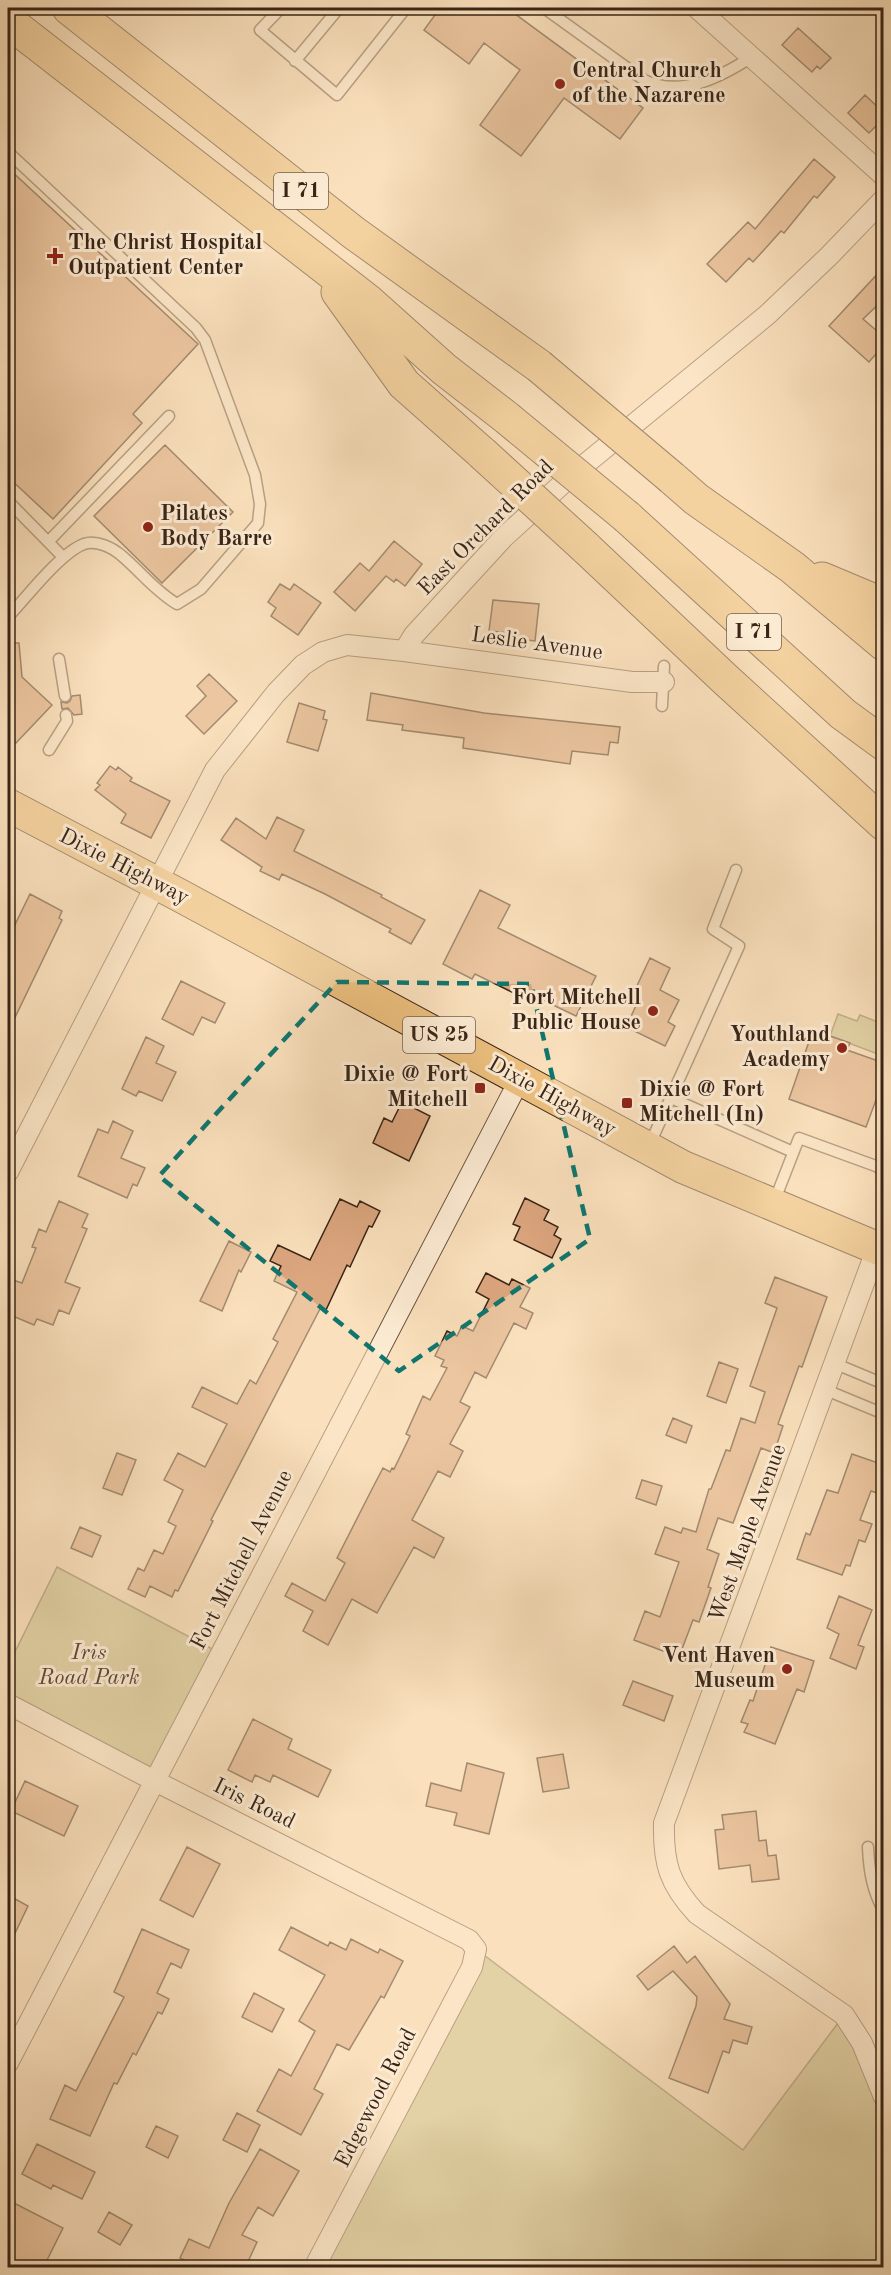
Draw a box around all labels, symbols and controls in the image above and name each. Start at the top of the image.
place label: Central Church of the Nazarene [572,60,726,107]
marker: Central Church of the Nazarene [553,77,567,91]
road number: I 71 [274,173,328,209]
place label: The Christ Hospital Outpatient Center [68,232,262,279]
marker: The Christ Hospital Outpatient Center [46,247,64,265]
street label: East Orchard Road [414,456,558,600]
place label: Pilates Body Barre [160,503,273,550]
marker: Pilates Body Barre [141,520,155,534]
road number: I 71 [727,614,781,650]
street label: Leslie Avenue [470,624,604,664]
street label: Dixie Highway [56,825,193,909]
place label: Fort Mitchell Public House [511,987,641,1034]
marker: Fort Mitchell Public House [646,1004,660,1018]
road number: US 25 [403,1017,475,1053]
place label: Youthland Academy [730,1024,830,1071]
marker: Youthland Academy [835,1041,849,1055]
street label: Dixie Highway [484,1053,620,1141]
place label: Dixie @ Fort Mitchell [343,1064,468,1111]
place label: Dixie @ Fort Mitchell (In) [639,1079,764,1126]
marker: Dixie @ Fort Mitchell [473,1081,487,1095]
marker: Dixie @ Fort Mitchell (In) [620,1096,634,1110]
street label: West Maple Avenue [706,1441,790,1625]
street label: Fort Mitchell Avenue [187,1466,297,1654]
park label: Iris Road Park [37,1642,140,1689]
place label: Vent Haven Museum [662,1645,775,1692]
marker: Vent Haven Museum [780,1662,794,1676]
street label: Iris Road [209,1775,299,1833]
street label: Edgewood Road [331,2025,421,2171]

